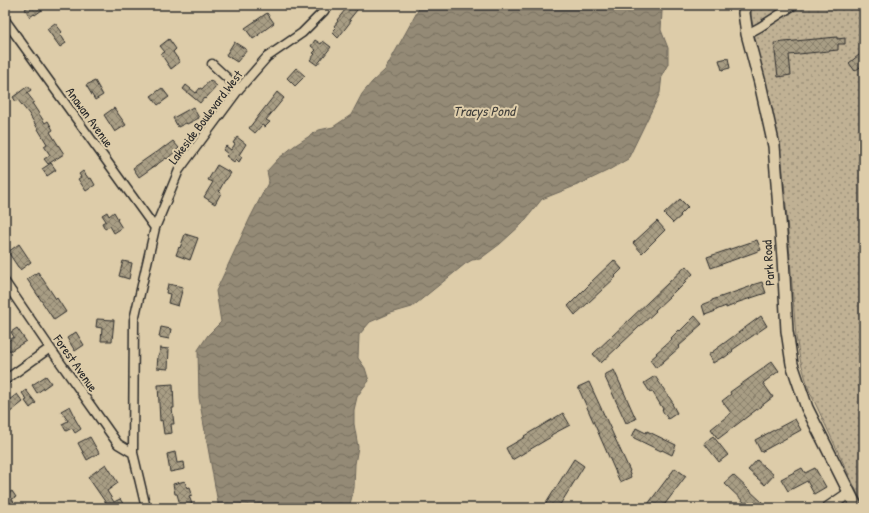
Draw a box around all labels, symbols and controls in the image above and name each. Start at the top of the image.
street label: Lakeside Boulevard West [164,66,247,168]
street label: Anawan Avenue [62,83,118,151]
water label: Tracys Pond [453,101,517,121]
street label: Park Road [757,239,779,287]
street label: Forest Avenue [49,330,102,395]

